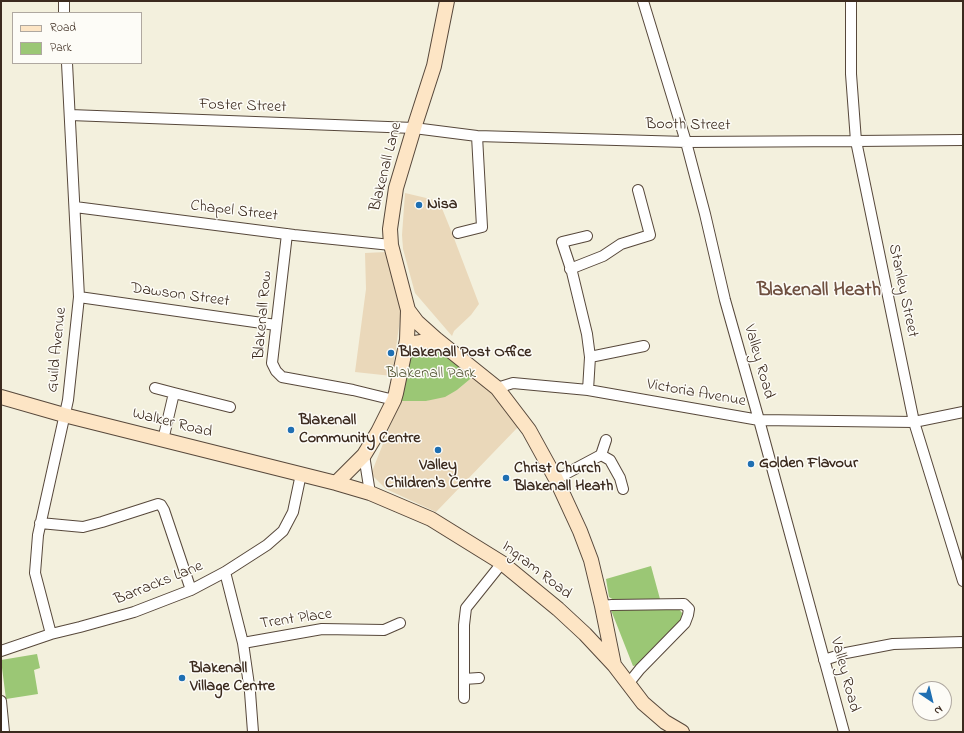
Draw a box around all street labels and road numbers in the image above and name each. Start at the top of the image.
street label: Foster Street [199,96,287,118]
street label: Booth Street [645,116,731,136]
street label: Blakenall Lane [367,121,407,213]
street label: Chapel Street [189,197,279,227]
street label: Stanley Street [883,242,921,340]
street label: Blakenall Row [251,270,277,360]
street label: Dawson Street [129,280,231,312]
street label: Guild Avenue [44,306,72,394]
street label: Valley Road [738,323,778,401]
street label: Victoria Avenue [645,376,747,412]
street label: Walker Road [130,405,214,443]
street label: Ingram Road [497,538,575,604]
street label: Barracks Lane [112,558,206,610]
street label: Trent Place [259,605,333,635]
street label: Valley Road [825,636,863,714]

